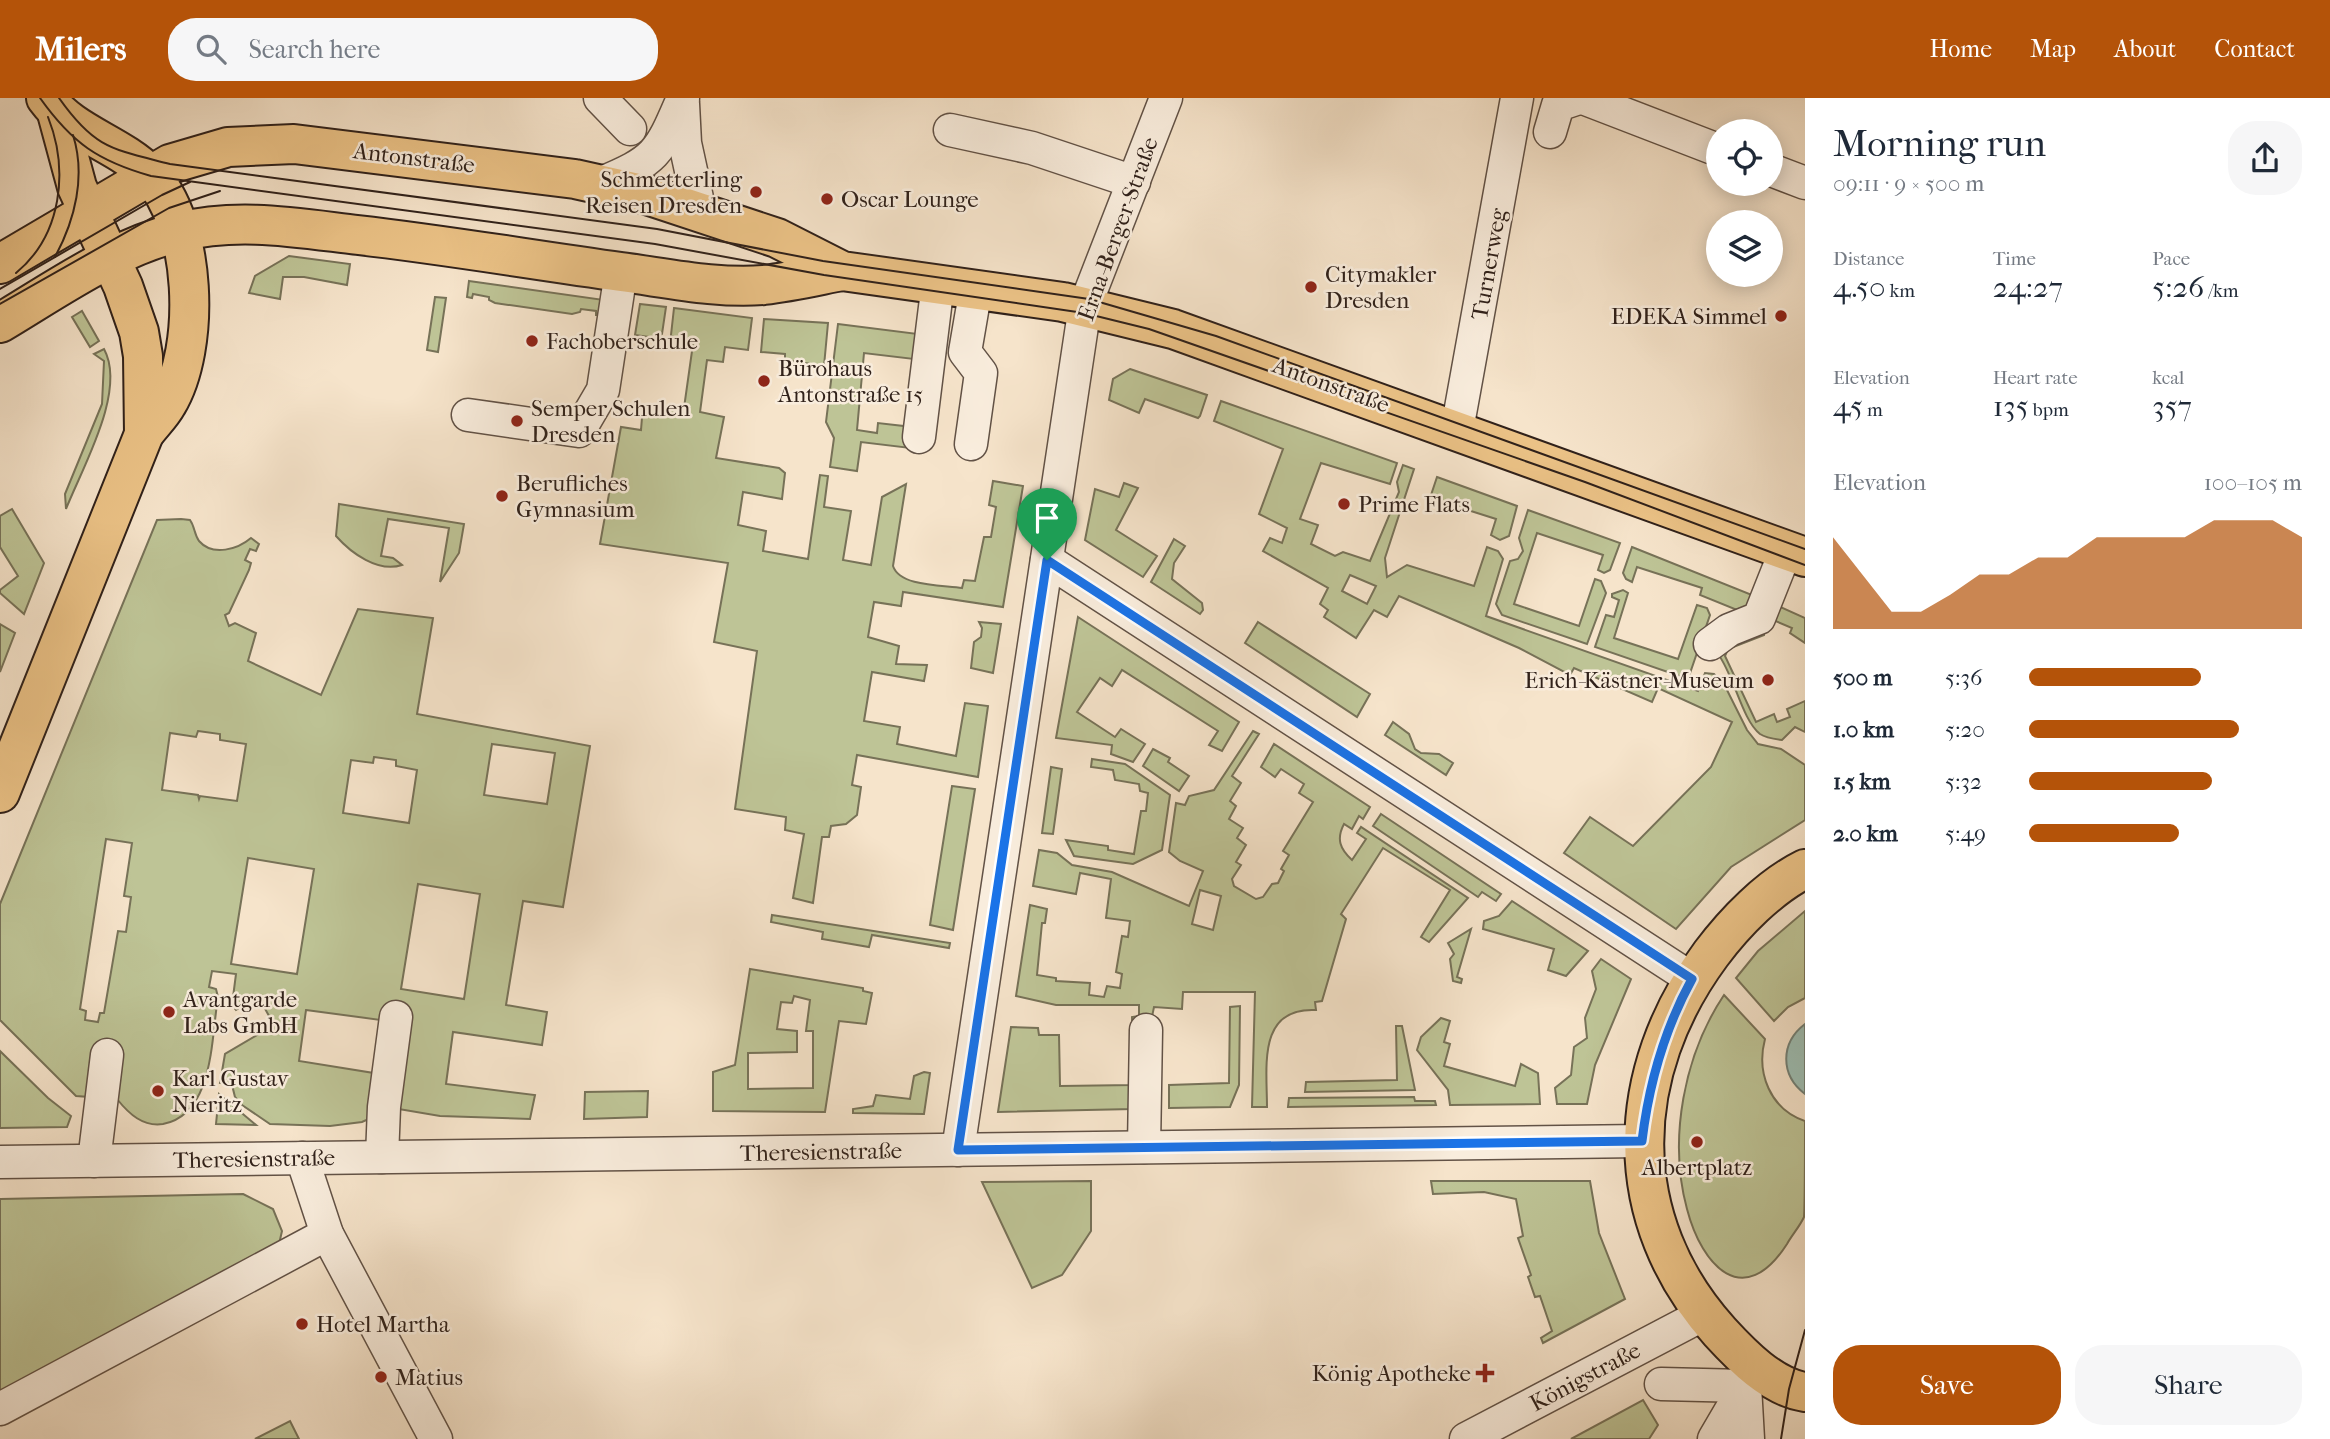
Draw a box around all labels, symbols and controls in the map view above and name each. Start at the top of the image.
search box [168,18,658,81]
text: Milers [35,30,126,69]
icon: search [192,30,230,68]
text: Search here [248,34,380,65]
text: Home [1930,35,1992,63]
text: Map [2030,35,2076,63]
text: About [2114,35,2176,63]
text: Contact [2214,35,2295,63]
map controls [1706,119,1783,287]
button: locate [1706,119,1783,196]
text: Morning run [1833,121,2046,166]
button: share [2228,121,2302,195]
street label: Erna-Berger-Straße [1072,133,1164,325]
street label: Antonstraße [351,137,476,179]
place label: Schmetterling Reisen Dresden [585,166,743,219]
text: 09:11 · 9 × 500 m [1833,170,1984,197]
marker: Schmetterling Reisen Dresden [748,184,764,200]
place label: Oscar Lounge [841,186,979,213]
marker: Oscar Lounge [819,191,835,207]
street label: Turnerweg [1466,205,1512,322]
button: layers [1706,210,1783,287]
text: Distance [1833,248,1904,270]
text: Time [1993,248,2036,270]
text: Pace [2152,248,2190,270]
place label: Citymakler Dresden [1325,261,1437,314]
text: 4.50 [1833,270,1886,305]
text: 24:27 [1993,270,2063,305]
text: 5:26 [2152,270,2204,305]
marker: Citymakler Dresden [1303,279,1319,295]
text: km [1886,280,1915,302]
text: /km [2204,280,2239,302]
place label: EDEKA Simmel [1611,303,1768,330]
marker: EDEKA Simmel [1773,308,1789,324]
place label: Fachoberschule [546,328,698,355]
marker: Fachoberschule [524,333,540,349]
street label: Antonstraße [1268,351,1393,419]
place label: Bürohaus Antonstraße 15 [777,355,923,408]
text: Elevation [1833,367,1910,389]
text: Heart rate [1993,367,2078,389]
text: kcal [2152,367,2184,389]
marker: Bürohaus Antonstraße 15 [756,373,772,389]
text: 45 [1833,389,1863,424]
text: 135 [1993,389,2029,424]
text: 357 [2152,389,2192,424]
place label: Semper Schulen Dresden [531,395,691,448]
text: m [1863,399,1883,421]
text: bpm [2029,399,2069,421]
marker: Semper Schulen Dresden [509,413,525,429]
text: Elevation [1833,469,1926,496]
text: 100–105 m [2204,469,2302,496]
place label: Berufliches Gymnasium [516,470,635,523]
marker: Berufliches Gymnasium [494,488,510,504]
pin [1017,488,1077,560]
place label: Prime Flats [1358,491,1470,518]
marker: Prime Flats [1336,496,1352,512]
icon: arrive [1028,499,1066,537]
text: 500 m [1833,664,1892,691]
text: 5:36 [1945,664,1982,691]
place label: Erich-Kästner-Museum [1524,667,1754,694]
marker: Erich-Kästner-Museum [1760,672,1776,688]
text: 1.0 km [1833,716,1894,743]
text: 5:20 [1945,716,1985,743]
text: 1.5 km [1833,768,1891,795]
text: 5:32 [1945,768,1982,795]
text: 2.0 km [1833,820,1898,847]
text: 5:49 [1945,820,1986,847]
place label: Avantgarde Labs GmbH [182,986,298,1039]
marker: Avantgarde Labs GmbH [161,1004,177,1020]
place label: Karl Gustav Nieritz [172,1065,290,1118]
marker: Karl Gustav Nieritz [150,1083,166,1099]
marker: Albertplatz [1689,1134,1705,1150]
street label: Theresienstraße [740,1137,902,1167]
street label: Theresienstraße [173,1144,335,1174]
place label: Albertplatz [1641,1154,1752,1181]
place label: Hotel Martha [316,1311,450,1338]
marker: Hotel Martha [294,1316,310,1332]
street label: Königstraße [1525,1337,1645,1417]
button: Save [1833,1345,2061,1425]
button: Share [2075,1345,2302,1425]
place label: König Apotheke [1312,1360,1471,1387]
place label: Matius [395,1364,463,1391]
marker: König Apotheke [1477,1365,1493,1381]
marker: Matius [373,1369,389,1385]

